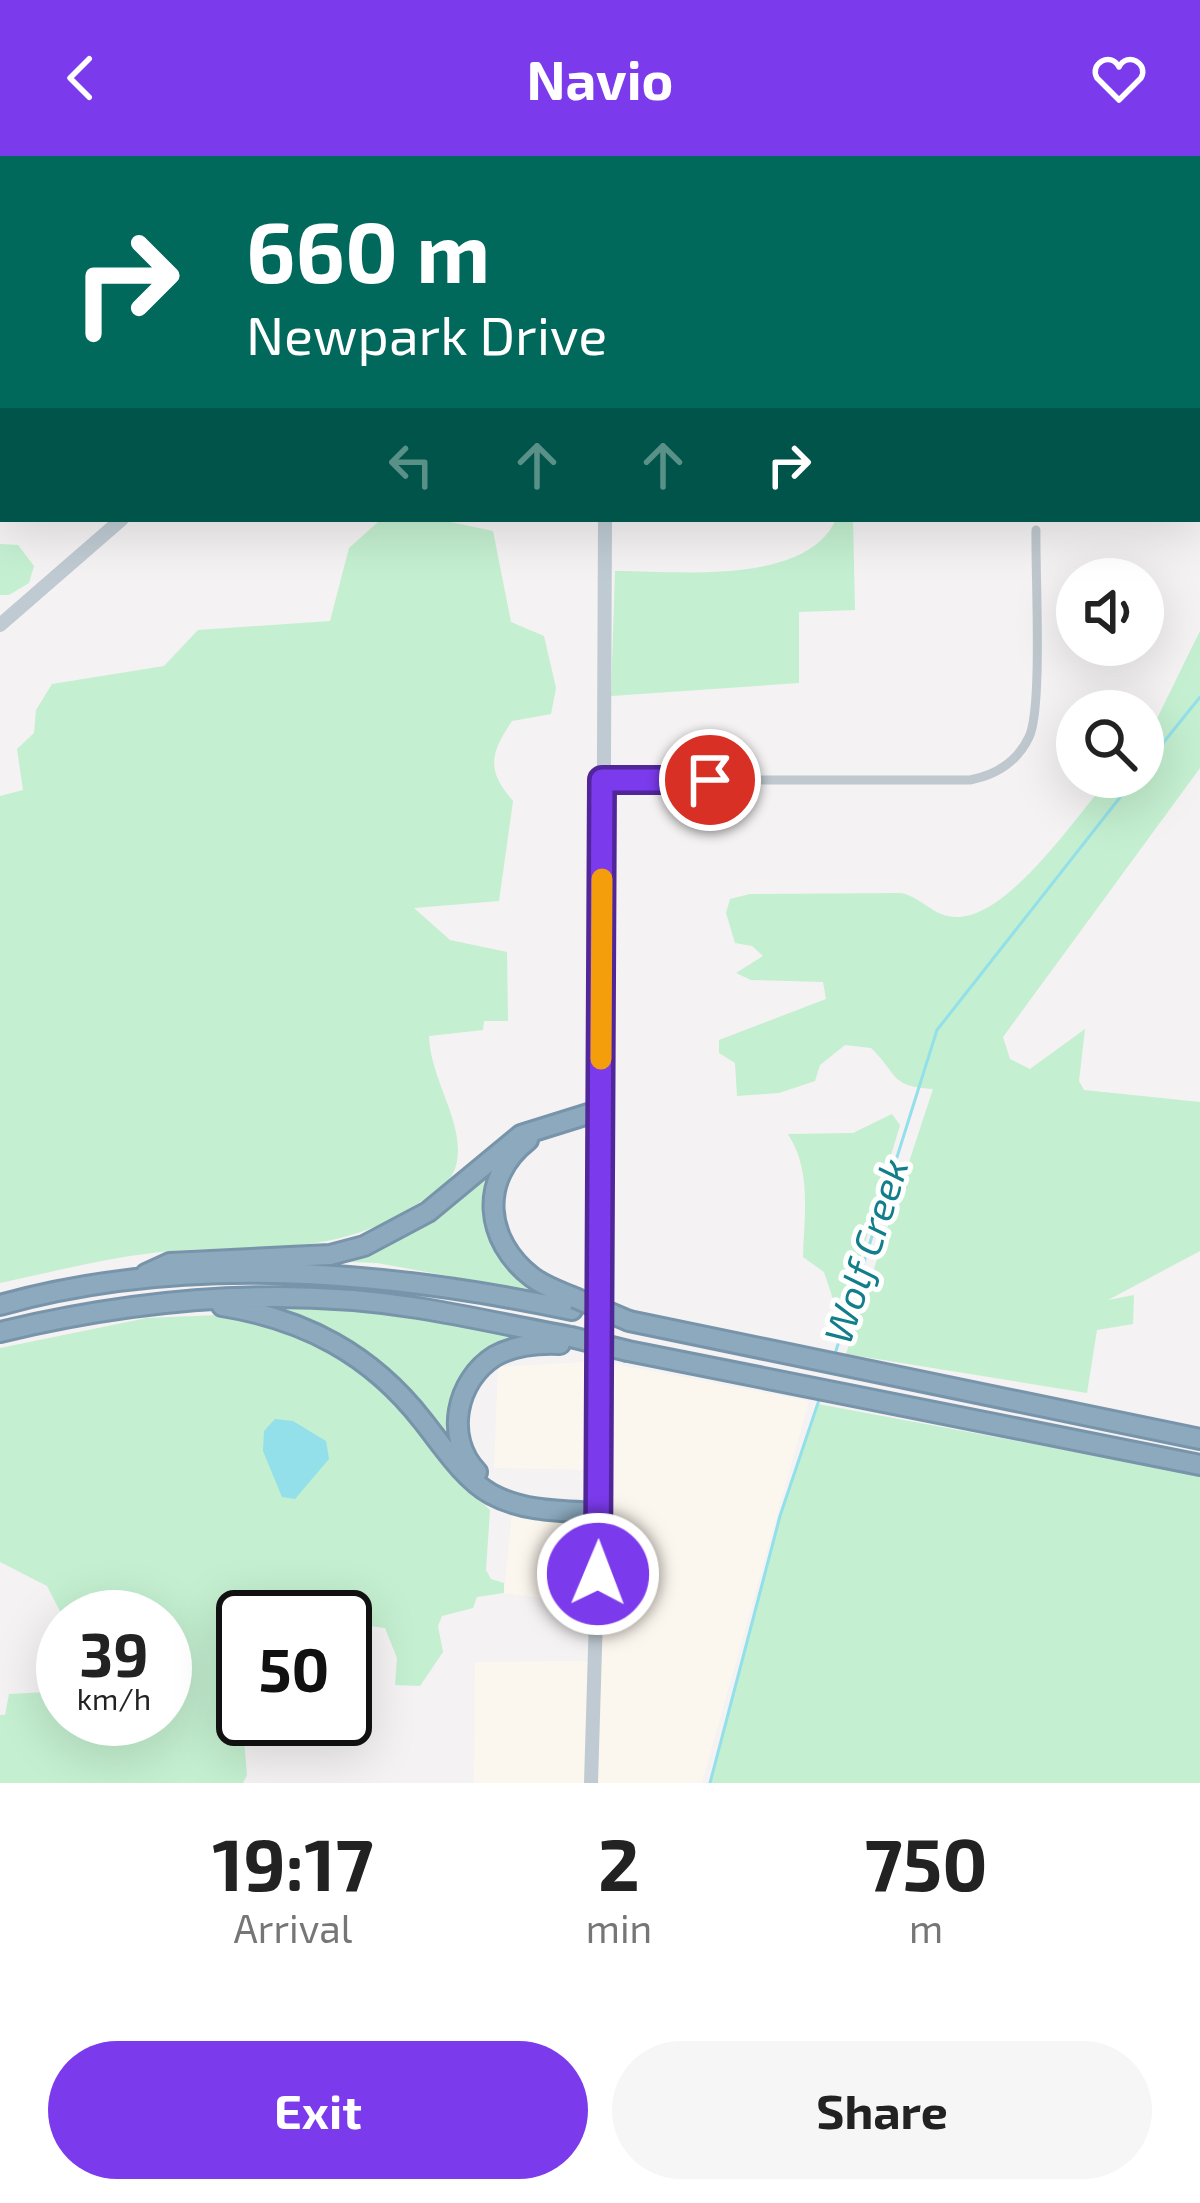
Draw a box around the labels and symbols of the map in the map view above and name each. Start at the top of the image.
pin [659,729,761,831]
water label: Wolf Creek [813,1152,917,1349]
position arrow [535,1511,661,1637]
speed limit sign: 50 [216,1590,372,1746]

